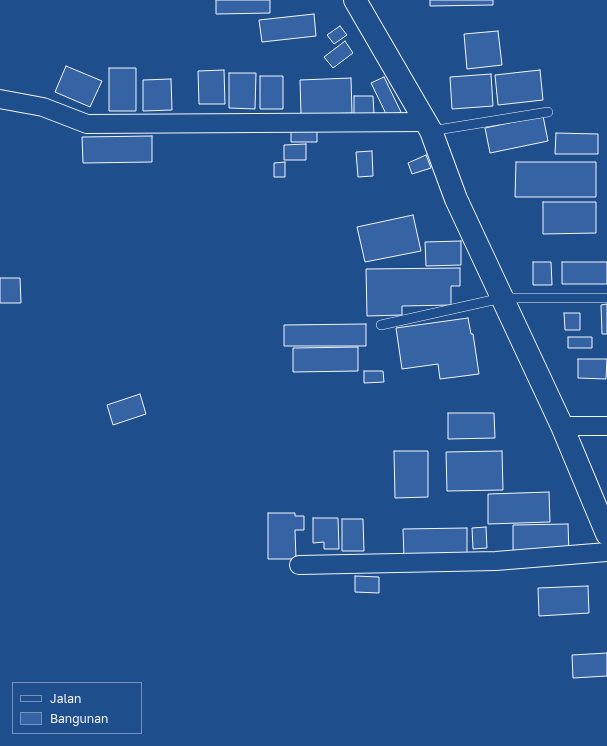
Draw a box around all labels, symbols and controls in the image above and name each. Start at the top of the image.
legend [12,682,142,734]
text: Jalan [50,691,81,706]
text: Bangunan [50,711,108,726]

